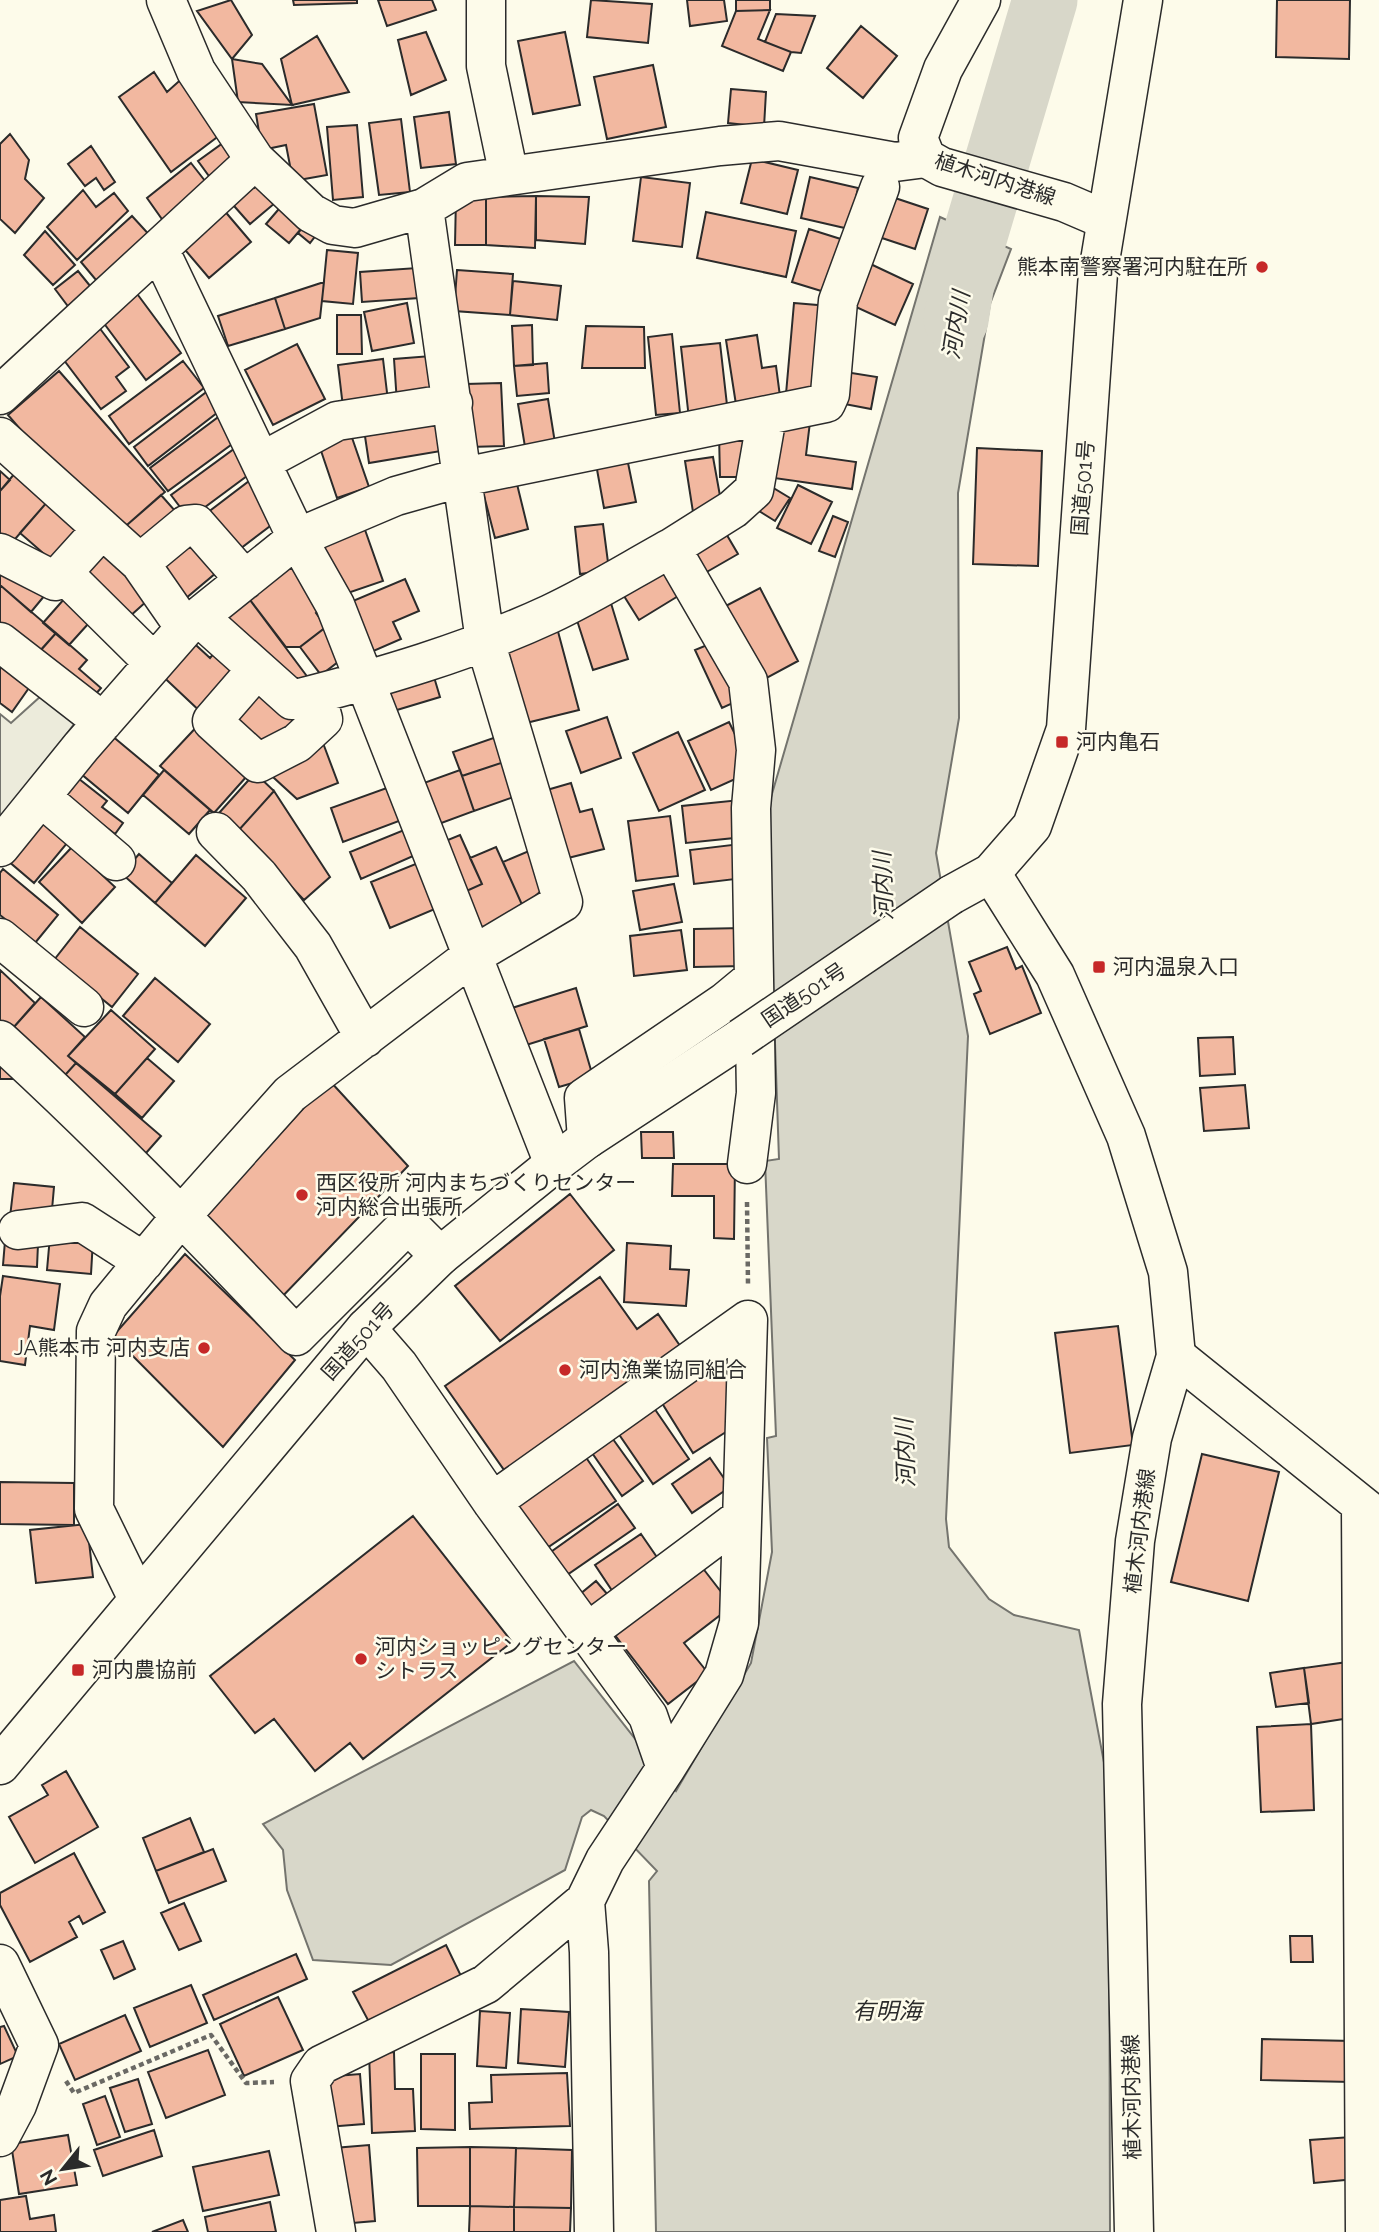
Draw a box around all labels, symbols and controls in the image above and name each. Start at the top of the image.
street label: 植木河内港線 [931,147,1059,210]
place label: 熊本南警察署河内駐在所 [1017,254,1248,279]
marker: 熊本南警察署河内駐在所 [1254,259,1270,275]
water label: 河内川 [937,286,975,361]
street label: 国道501号 [1067,439,1098,537]
place label: 河内亀石 [1076,729,1160,754]
marker: 河内亀石 [1054,734,1070,750]
water label: 河内川 [868,848,897,921]
place label: 河内温泉入口 [1113,954,1239,979]
street label: 国道501号 [757,957,851,1032]
marker: 河内温泉入口 [1091,959,1107,975]
place label: 西区役所 河内まちづくりセンター 河内総合出張所 [316,1170,636,1219]
marker: 西区役所 河内まちづくりセンター 河内総合出張所 [294,1187,310,1203]
street label: 国道501号 [316,1297,399,1385]
place label: JA熊本市 河内支店 [14,1335,190,1360]
marker: JA熊本市 河内支店 [196,1340,212,1356]
place label: 河内漁業協同組合 [579,1357,747,1382]
marker: 河内漁業協同組合 [557,1362,573,1378]
water label: 河内川 [890,1415,919,1488]
street label: 植木河内港線 [1119,1467,1160,1595]
place label: 河内ショッピングセンター シトラス [375,1634,627,1683]
marker: 河内ショッピングセンター シトラス [353,1651,369,1667]
place label: 河内農協前 [92,1657,197,1682]
marker: 河内農協前 [70,1662,86,1678]
water label: 有明海 [853,1997,926,2024]
street label: 植木河内港線 [1118,2034,1145,2160]
north arrow [28,2134,98,2204]
text: N [35,2166,61,2189]

